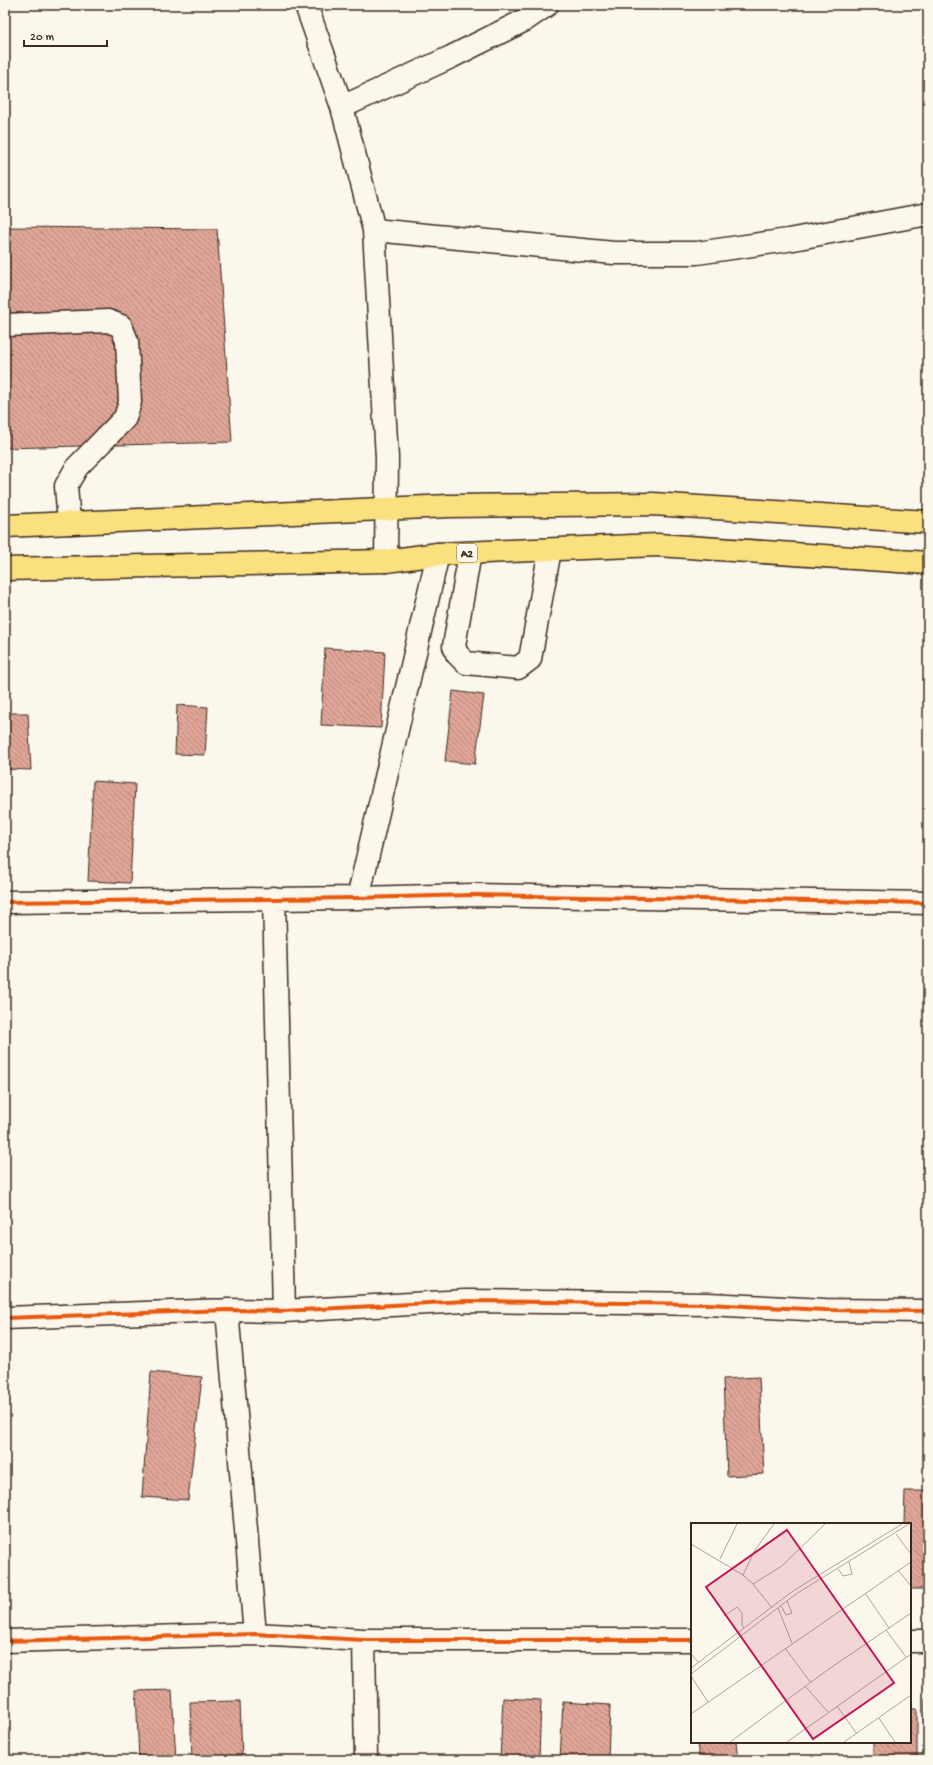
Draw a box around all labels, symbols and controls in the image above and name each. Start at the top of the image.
scale bar [24,22,107,48]
text: 20 m [30,31,55,45]
road number: A2 [457,544,477,562]
inset map [691,1523,911,1743]

